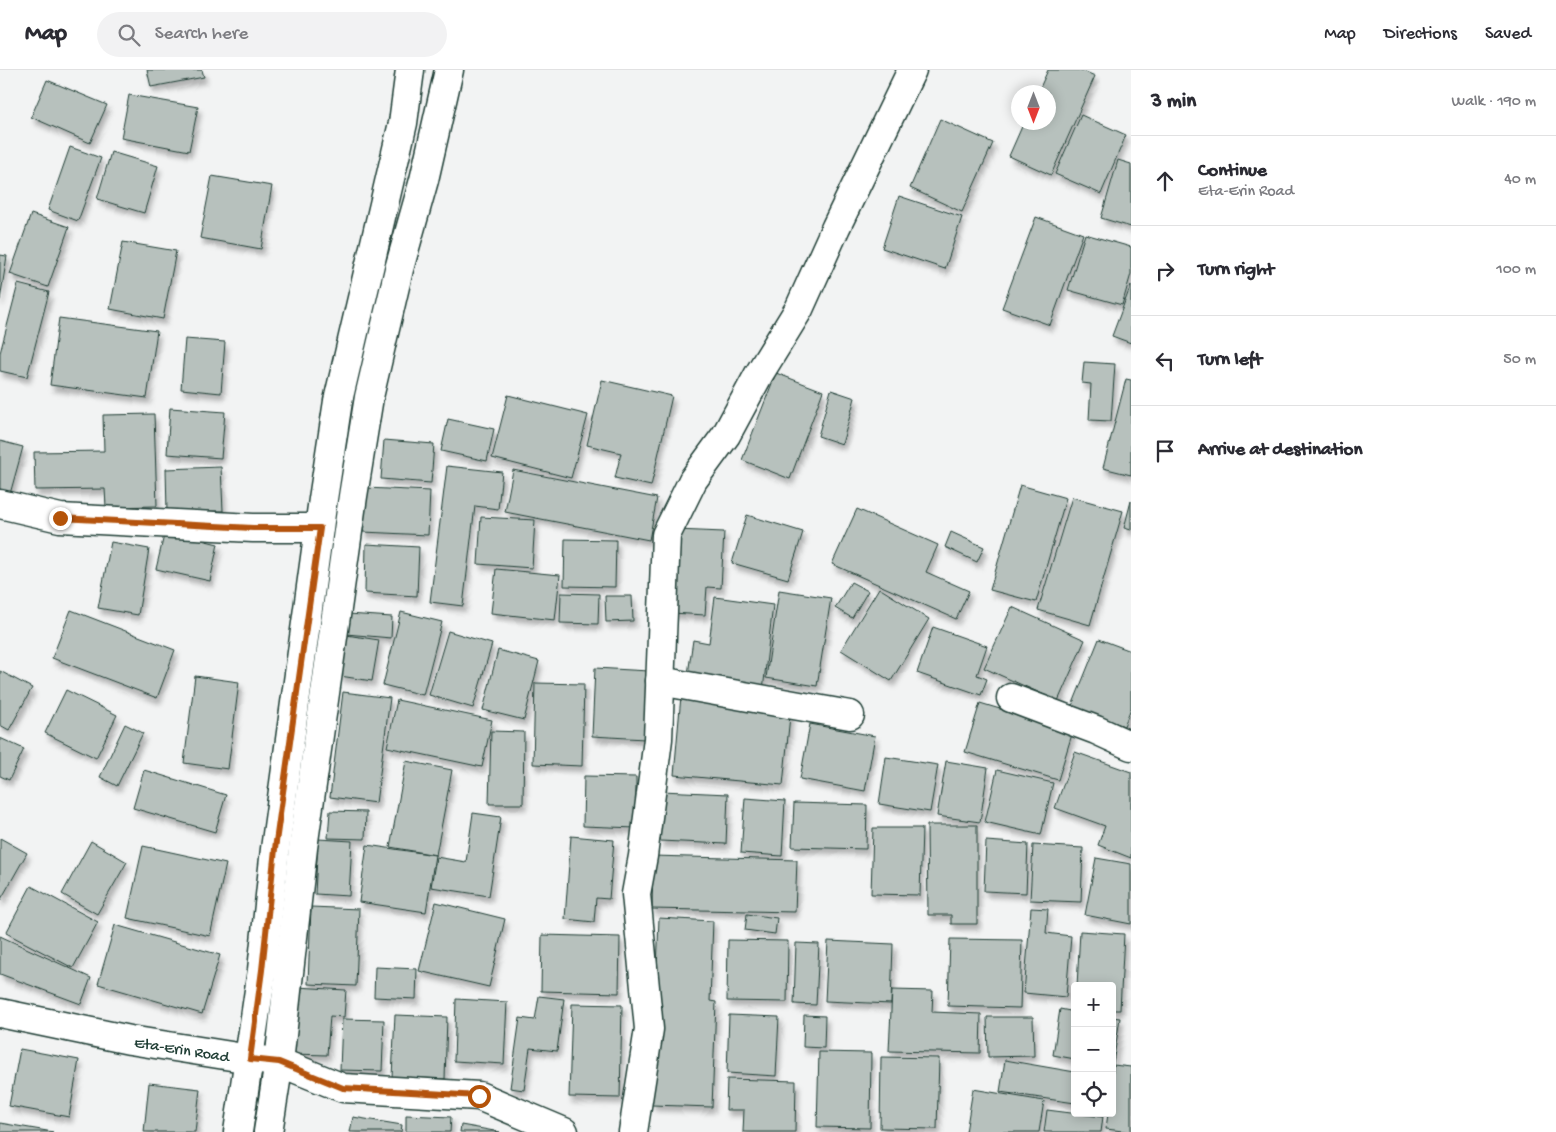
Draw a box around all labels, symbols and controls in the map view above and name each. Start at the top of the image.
search box [97,12,447,57]
text: Map [25,20,67,49]
icon: search [115,21,143,49]
text: Search here [155,23,248,46]
text: Map [1324,24,1356,45]
text: Directions [1384,24,1457,45]
text: Saved [1485,24,1531,45]
north arrow [1011,85,1056,130]
text: 3 min [1151,90,1196,115]
text: Walk · 190 m [1452,93,1536,112]
text: Continue [1198,160,1267,183]
icon: ahead [1151,167,1179,195]
text: 40 m [1504,171,1536,190]
text: Eta-Erin Road [1198,183,1294,202]
icon: right [1151,257,1179,285]
text: Turn right [1198,259,1274,282]
text: 100 m [1496,261,1536,280]
icon: left [1151,347,1179,375]
text: Turn left [1198,349,1262,372]
text: 50 m [1503,351,1536,370]
icon: arrive [1151,437,1179,465]
text: Arrive at destination [1198,439,1362,462]
route end [49,507,72,530]
map controls [1071,982,1116,1117]
button: + [1071,982,1116,1027]
button: − [1071,1027,1116,1072]
street label: Eta-Erin Road [133,1035,232,1069]
button: locate [1071,1072,1116,1117]
route start [468,1085,491,1108]

